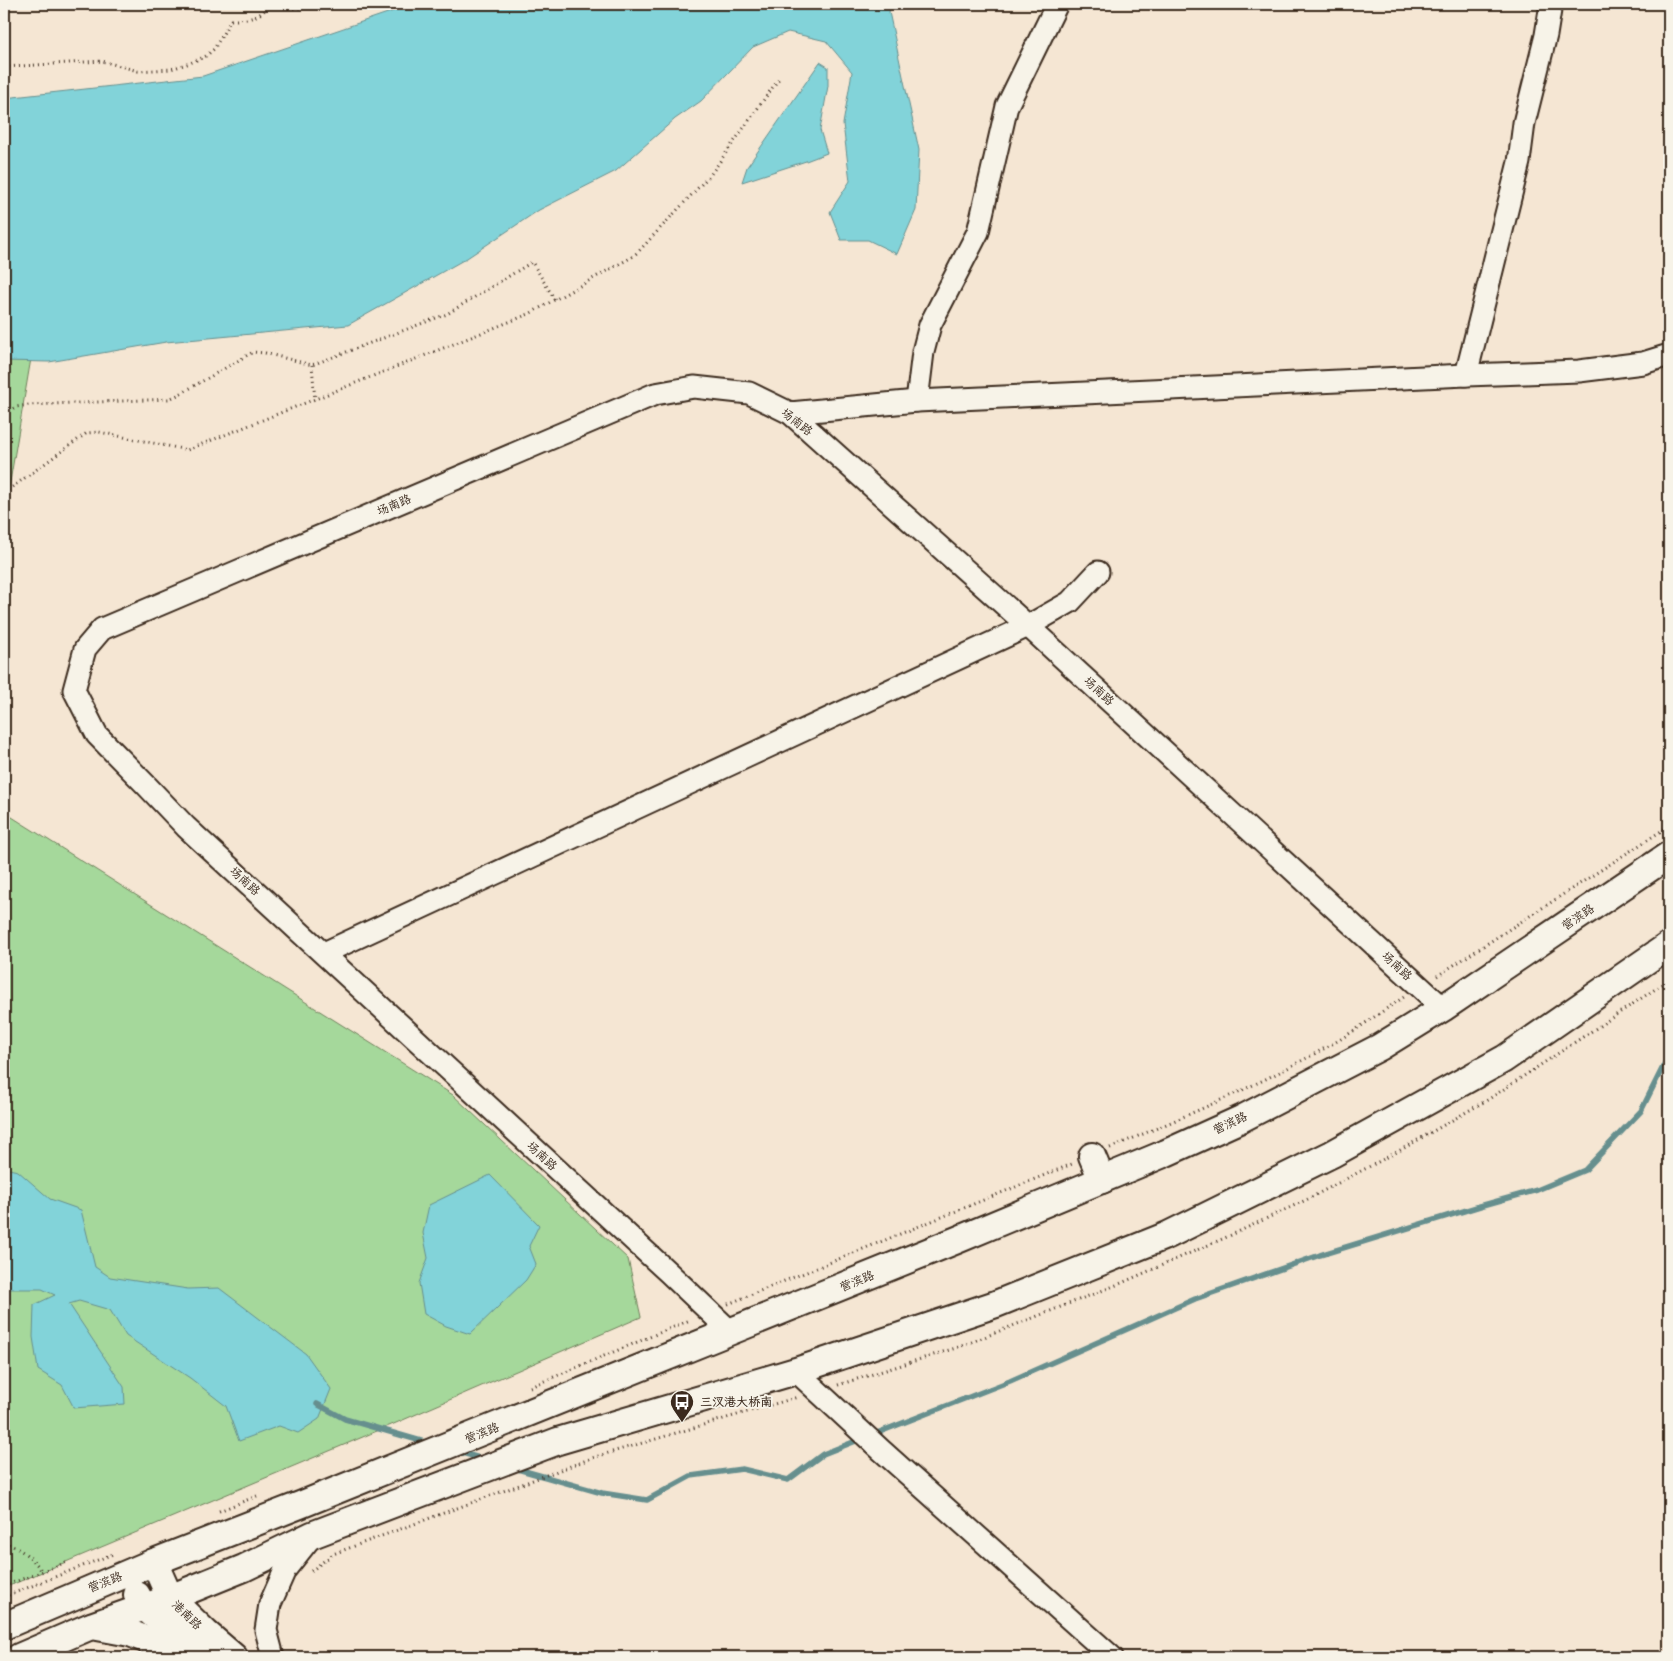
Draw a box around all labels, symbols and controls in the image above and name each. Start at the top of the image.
street label: 场南路 [779,405,816,439]
street label: 场南路 [374,491,413,518]
street label: 场南路 [1081,673,1118,708]
street label: 场南路 [227,863,264,898]
street label: 营滨路 [1559,900,1597,933]
street label: 场南路 [1379,948,1416,983]
street label: 营滨路 [1210,1108,1249,1137]
street label: 场南路 [524,1138,561,1173]
street label: 营滨路 [837,1267,876,1294]
bus stop icon: 三汊港大桥南 [669,1389,695,1423]
place label: 三汊港大桥南 [700,1394,772,1409]
street label: 营滨路 [462,1419,501,1446]
street label: 营滨路 [85,1568,124,1595]
street label: 港南路 [169,1597,206,1633]

